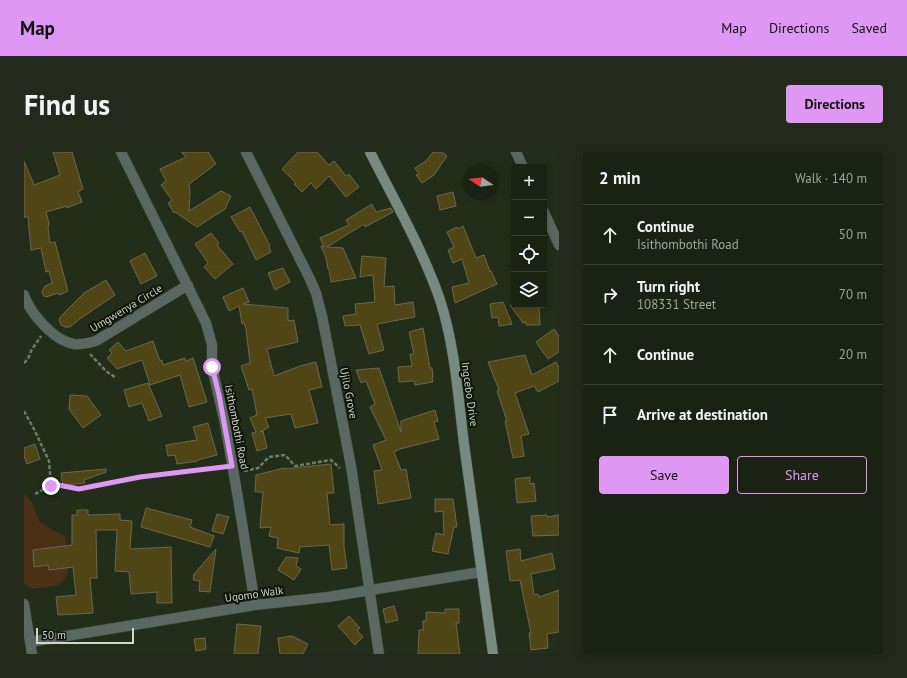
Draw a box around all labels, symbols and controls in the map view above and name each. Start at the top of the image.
text: Map [20,16,55,40]
text: Map [721,19,747,37]
text: Directions [769,19,829,37]
text: Saved [851,19,887,37]
button: Directions [786,85,883,123]
text: Find us [24,86,110,123]
north arrow [463,164,499,200]
map controls [511,164,547,308]
button: + [511,164,547,200]
text: 2 min [599,167,640,189]
text: Walk · 140 m [795,170,867,187]
button: − [511,200,547,236]
text: Continue [637,217,694,236]
icon: ahead [599,224,621,246]
text: 50 m [839,226,867,243]
button: locate [511,236,547,272]
text: Isithombothi Road [637,236,739,253]
button: layers [511,272,547,308]
text: Turn right [637,277,700,296]
street label: Umgwenya Circle [87,281,165,335]
icon: right [599,284,621,306]
text: 70 m [839,286,867,303]
text: 108331 Street [637,296,716,313]
icon: ahead [599,344,621,366]
text: Continue [637,345,694,364]
text: 20 m [839,346,867,363]
route start [203,358,221,376]
street label: Ingcebo Drive [459,361,482,427]
street label: Ujilo Grove [337,366,361,420]
street label: Isithombothi Road [222,383,252,471]
icon: arrive [599,404,621,426]
text: Arrive at destination [637,405,768,424]
button: Save [599,456,729,494]
button: Share [737,456,867,494]
route end [42,477,60,495]
street label: Uqomo Walk [224,583,285,605]
scale bar [36,626,134,645]
text: 50 m [42,628,66,642]

